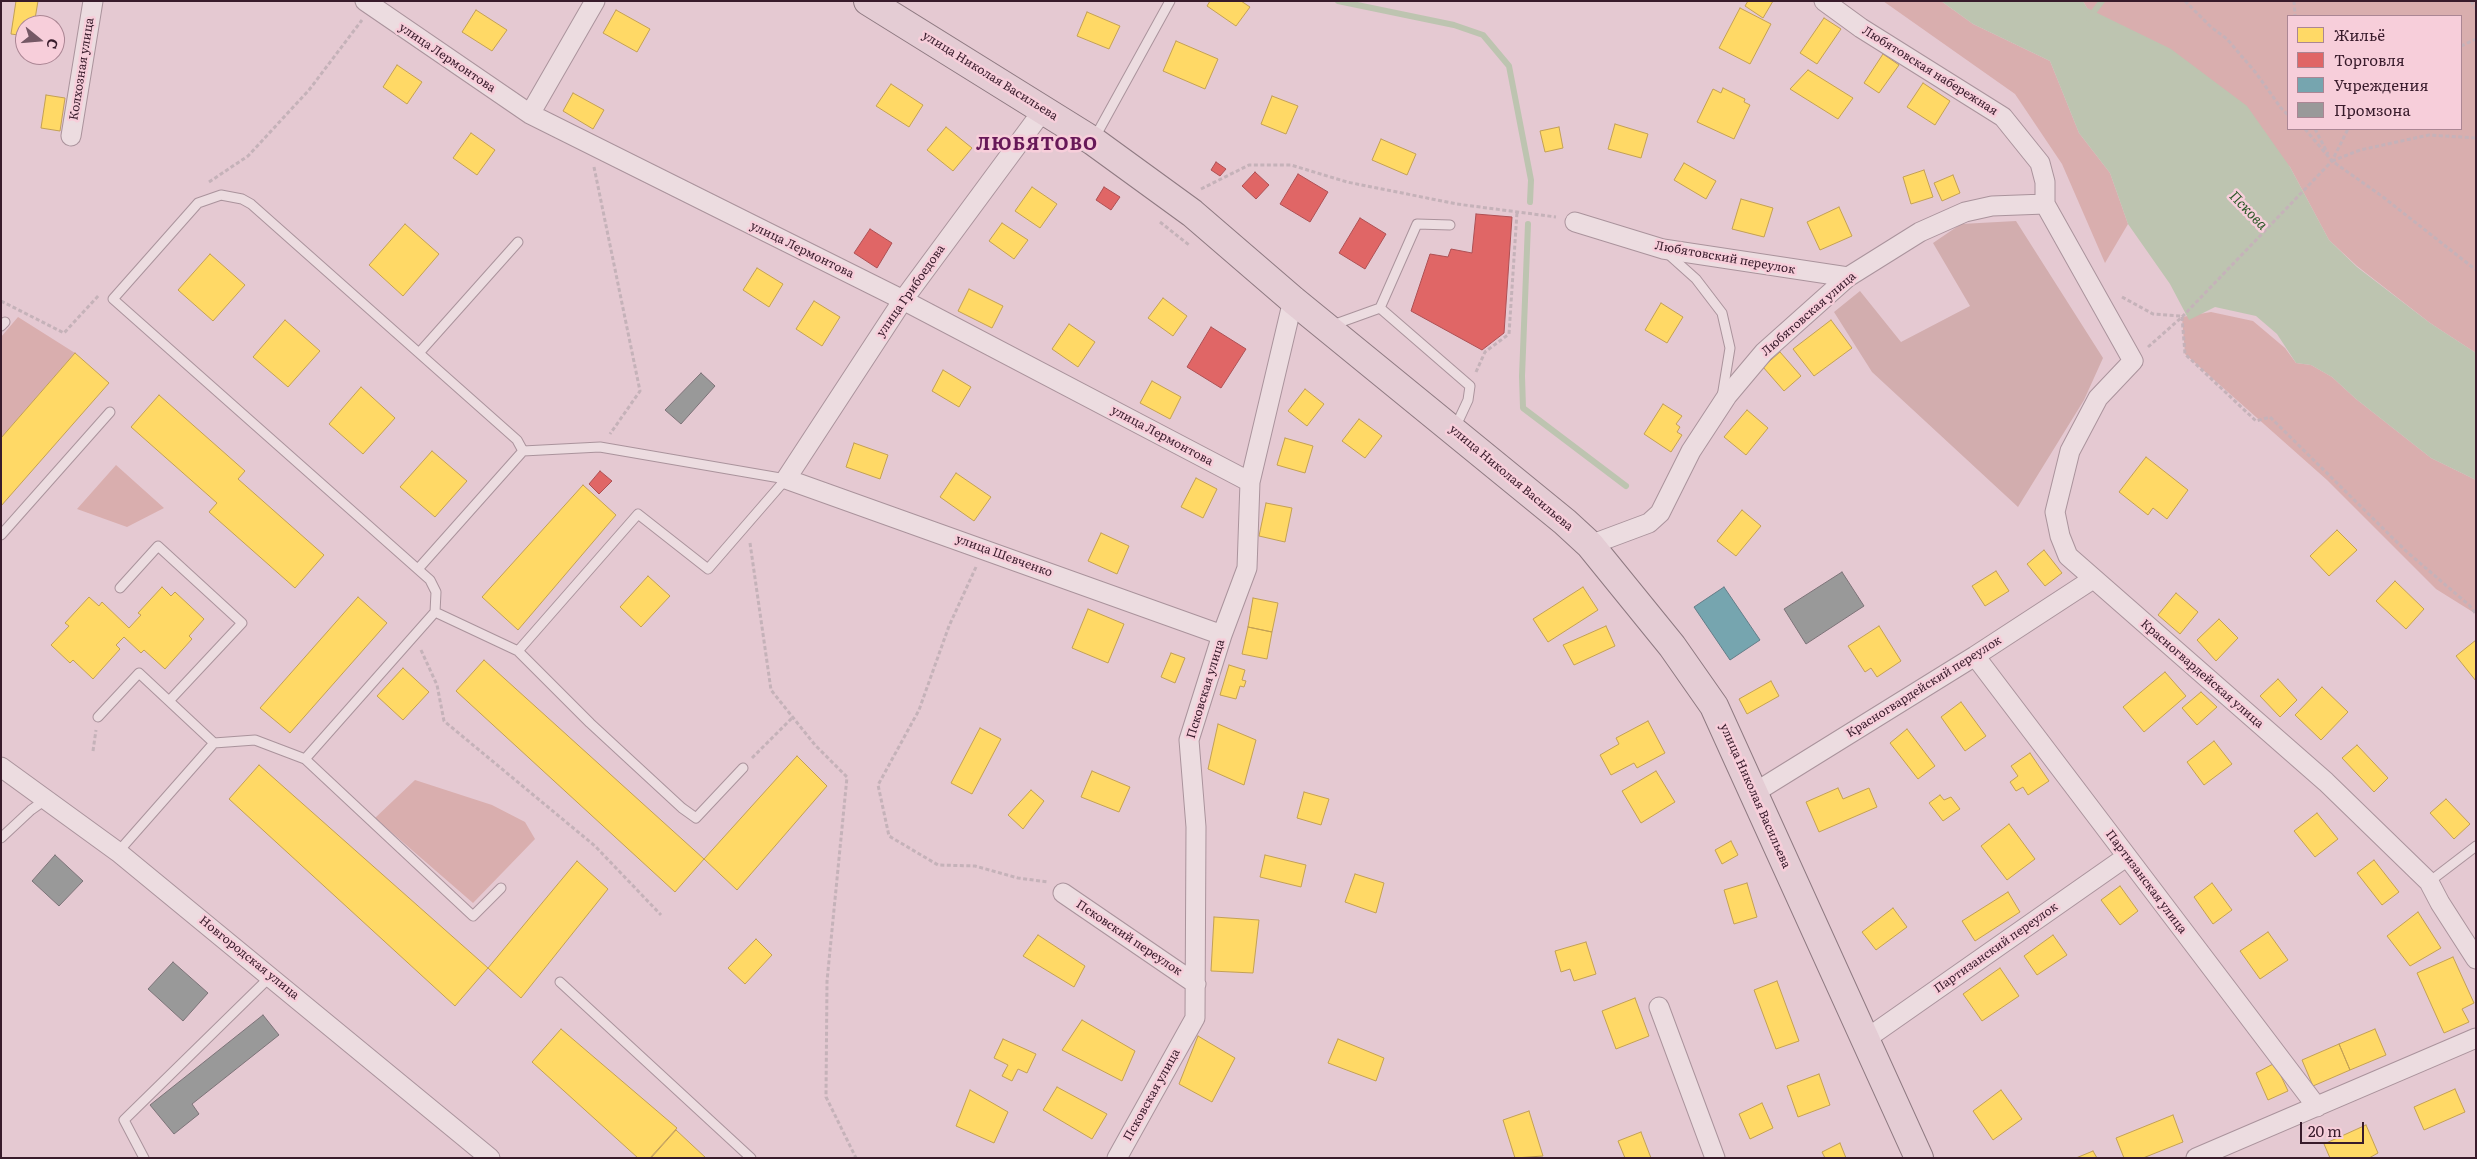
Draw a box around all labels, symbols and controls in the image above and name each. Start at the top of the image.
north arrow [15,15,65,65]
legend [2287,15,2462,130]
street label: Колхозная улица [67,17,97,121]
street label: улица Лермонтова [396,20,498,96]
street label: Любятовская набережная [1860,23,2000,119]
text: Жильё [2334,23,2385,46]
street label: улица Николая Васильева [920,28,1060,124]
text: С [42,36,64,52]
text: Торговля [2334,48,2405,71]
text: Учреждения [2334,73,2429,96]
text: Промзона [2334,98,2411,121]
district label: ЛЮБЯТОВО [975,134,1099,156]
water label: Пскова [2226,188,2270,234]
street label: улица Лермонтова [748,219,856,281]
street label: Любятовский переулок [1654,239,1796,277]
street label: улица Грибоедова [874,242,948,340]
street label: Любятовская улица [1759,269,1859,359]
street label: улица Лермонтова [1108,403,1216,469]
street label: улица Николая Васильева [1446,422,1576,534]
street label: улица Шевченко [954,532,1054,580]
street label: Красногвардейская улица [2138,617,2266,731]
street label: Красногвардейский переулок [1844,633,2004,741]
street label: Псковская улица [1184,638,1228,740]
street label: улица Николая Васильева [1716,721,1794,871]
street label: Партизанская улица [2102,827,2190,937]
street label: Псковский переулок [1073,897,1185,979]
street label: Партизанский переулок [1931,900,2061,996]
street label: Новгородская улица [196,913,302,1003]
street label: Псковская улица [1121,1046,1183,1144]
scale bar [2302,1112,2366,1144]
text: 20 m [2308,1119,2342,1142]

